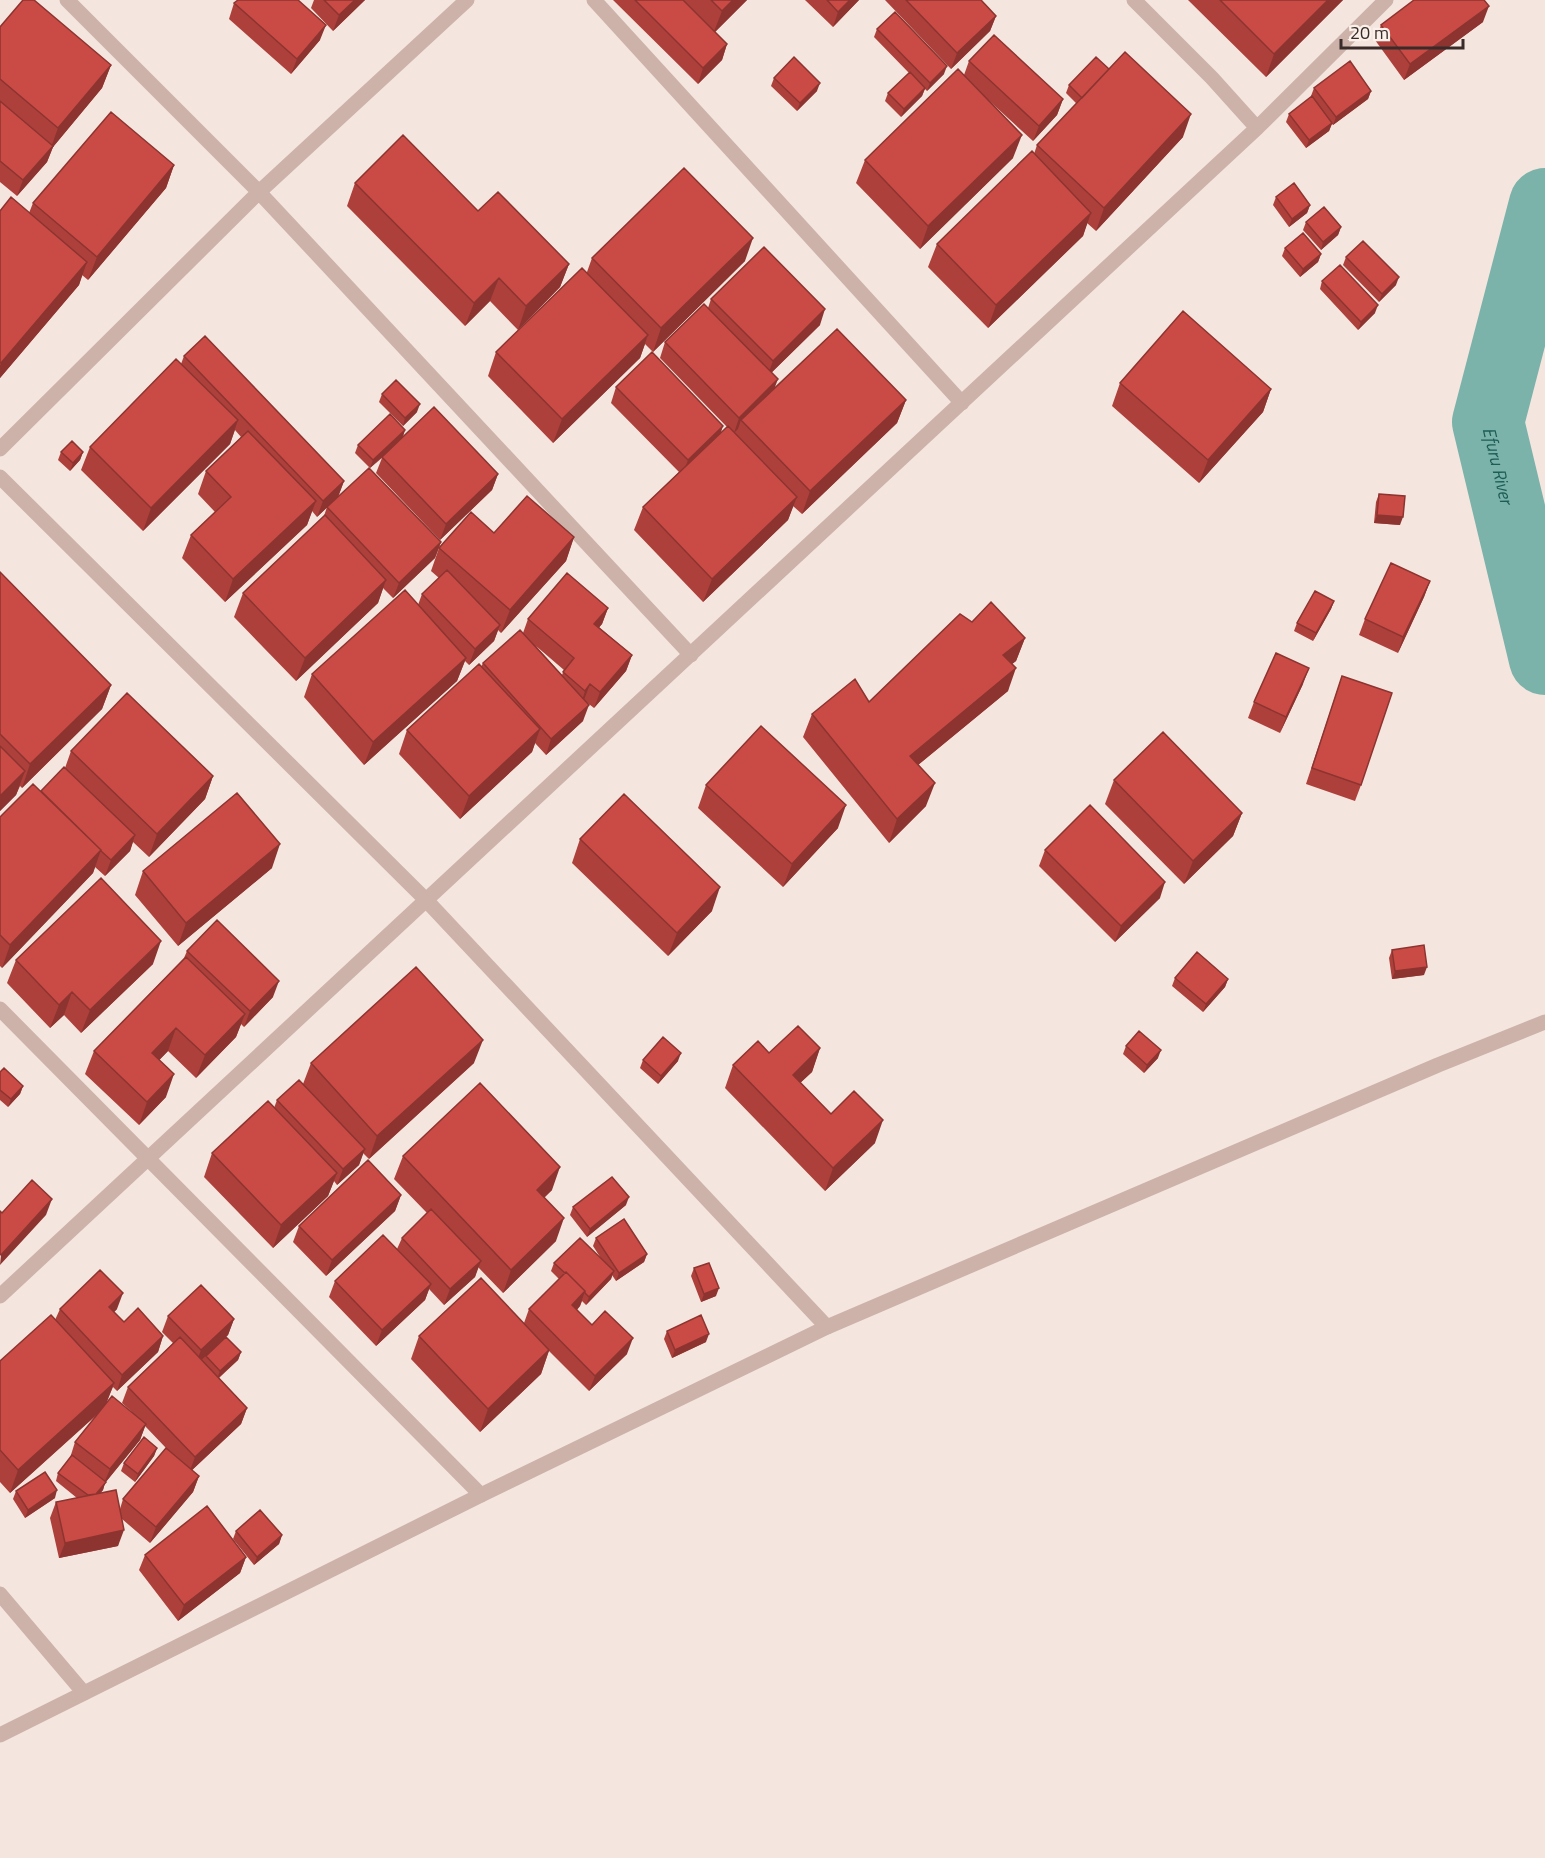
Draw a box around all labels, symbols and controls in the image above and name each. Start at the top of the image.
scale bar [1341,12,1462,50]
text: 20 m [1350,19,1389,46]
water label: Efuru River [1476,424,1521,509]

